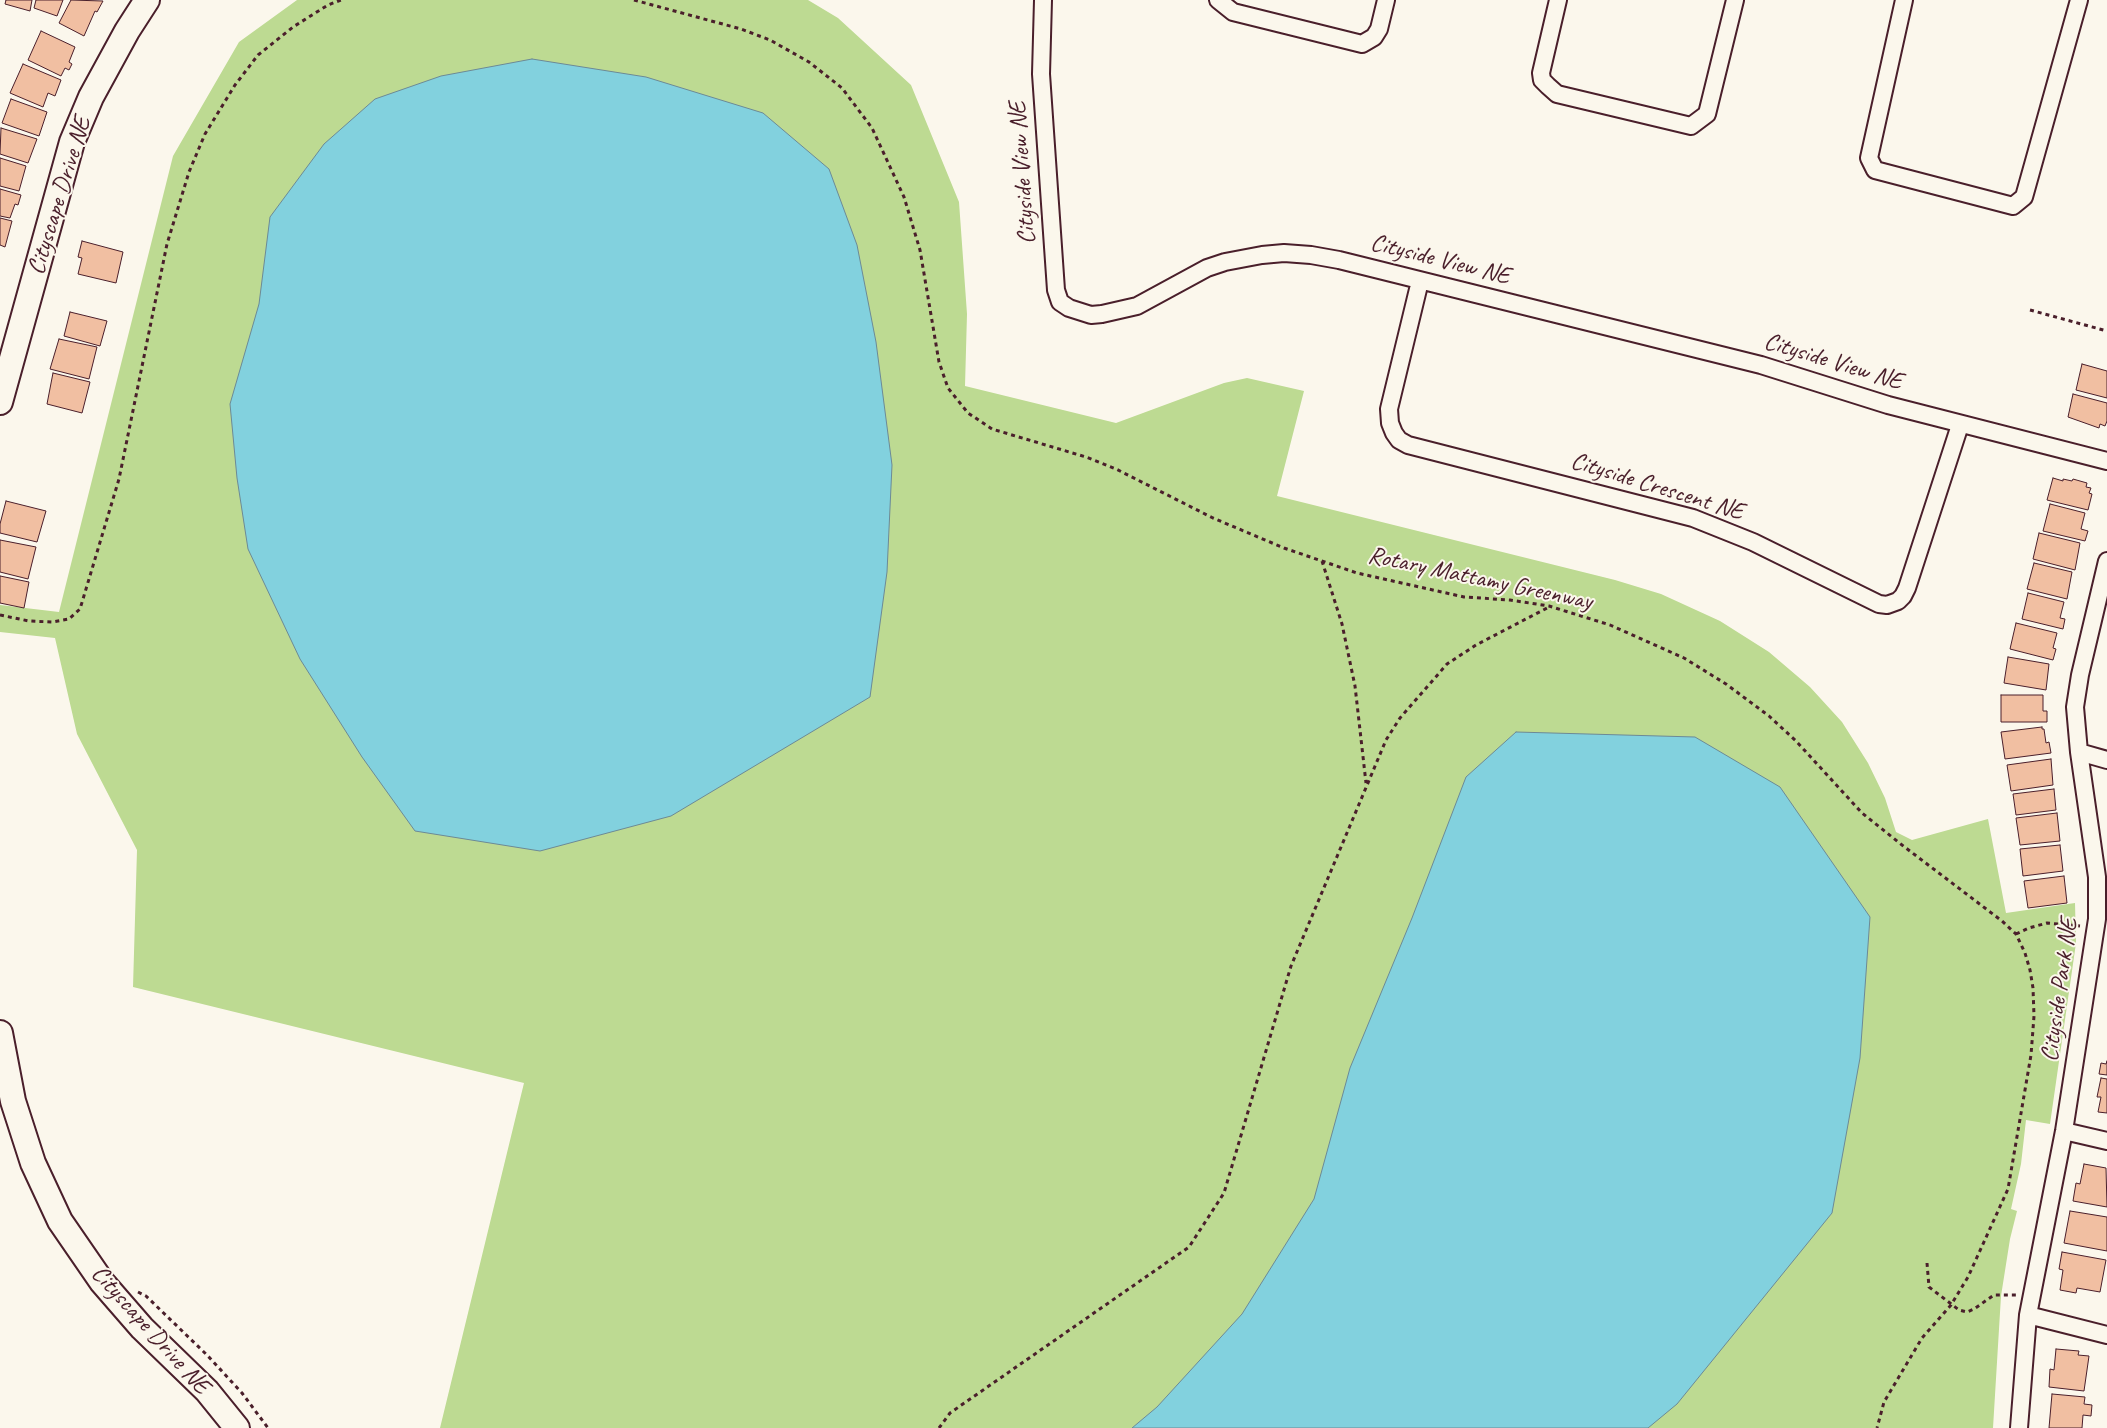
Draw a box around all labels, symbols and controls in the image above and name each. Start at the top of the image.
street label: Cityside View NE [1003,101,1043,245]
street label: Cityscape Drive NE [22,113,98,279]
street label: Cityside View NE [1367,228,1513,292]
street label: Cityside View NE [1760,327,1906,397]
street label: Cityside Crescent NE [1567,446,1747,528]
street label: Rotary Mattamy Greenway [1365,541,1595,617]
street label: Cityside Park NE [2035,916,2085,1064]
street label: Cityscape Drive NE [84,1259,216,1401]

